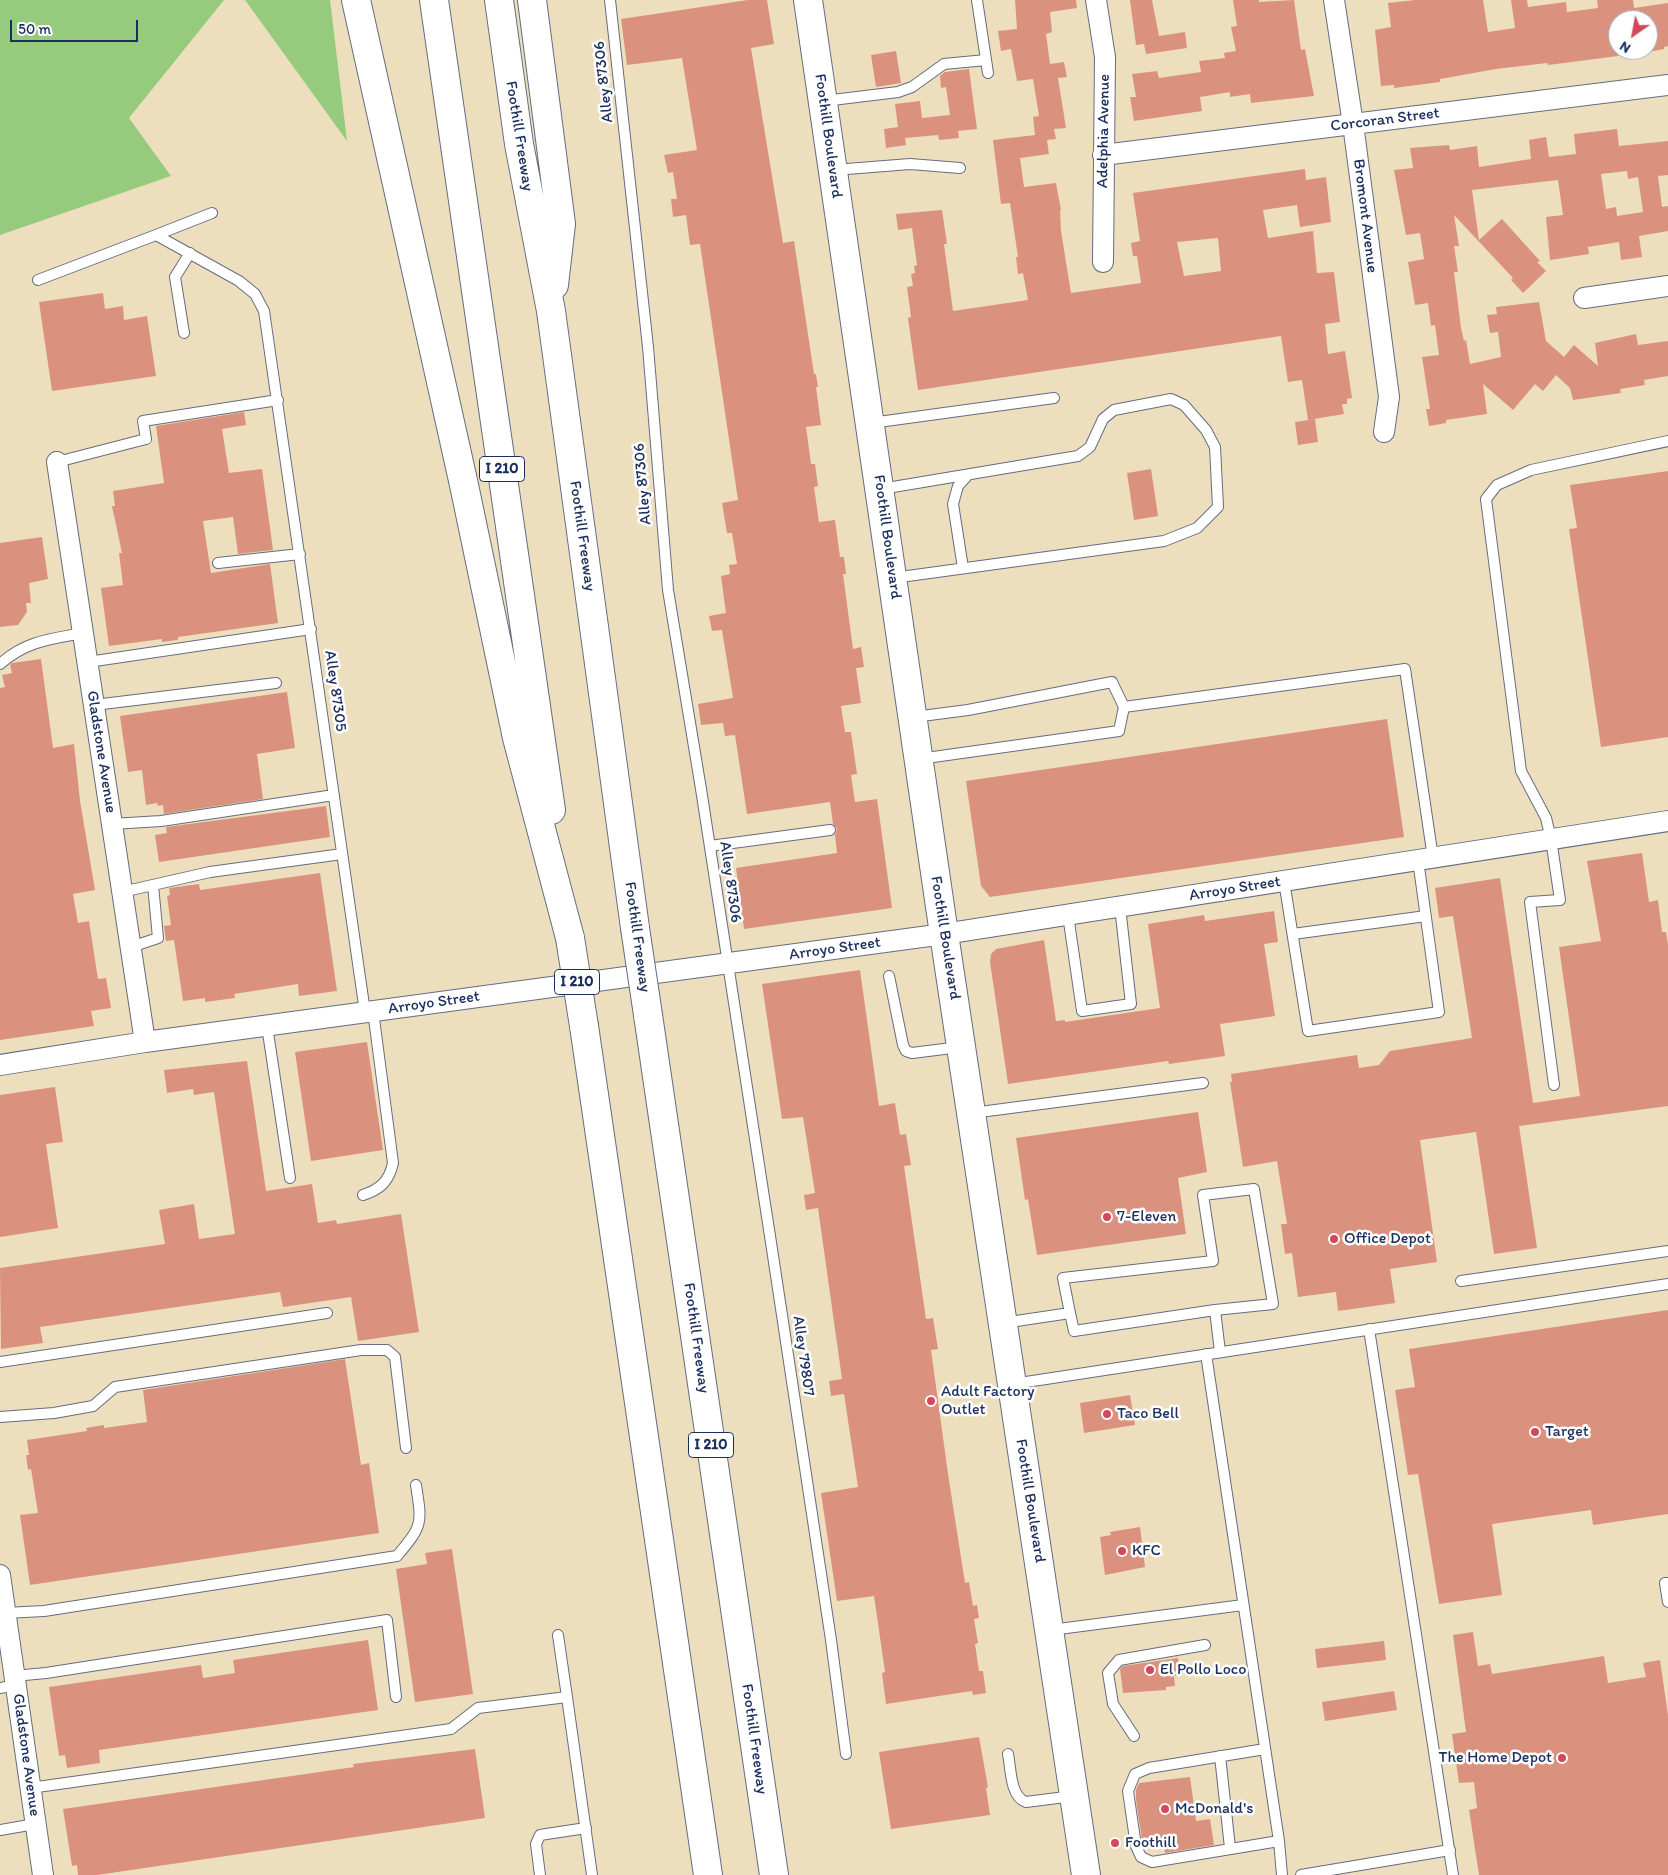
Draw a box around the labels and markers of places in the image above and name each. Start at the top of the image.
place label: 7-Eleven [1117,1207,1176,1227]
marker: 7-Eleven [1101,1211,1113,1223]
place label: Office Depot [1344,1229,1431,1249]
marker: Office Depot [1328,1233,1340,1245]
place label: Adult Factory Outlet [941,1382,1035,1420]
marker: Adult Factory Outlet [925,1395,937,1407]
place label: Taco Bell [1117,1404,1179,1424]
marker: Taco Bell [1101,1408,1113,1420]
place label: Target [1545,1422,1589,1442]
marker: Target [1529,1426,1541,1438]
place label: KFC [1132,1541,1161,1561]
marker: KFC [1116,1545,1128,1557]
place label: El Pollo Loco [1160,1660,1246,1680]
marker: El Pollo Loco [1144,1664,1156,1676]
place label: The Home Depot [1438,1748,1552,1768]
marker: The Home Depot [1556,1752,1568,1764]
place label: McDonald's [1175,1799,1253,1819]
marker: McDonald's [1159,1803,1171,1815]
place label: Foothill [1125,1833,1176,1853]
marker: Foothill [1109,1837,1121,1849]

